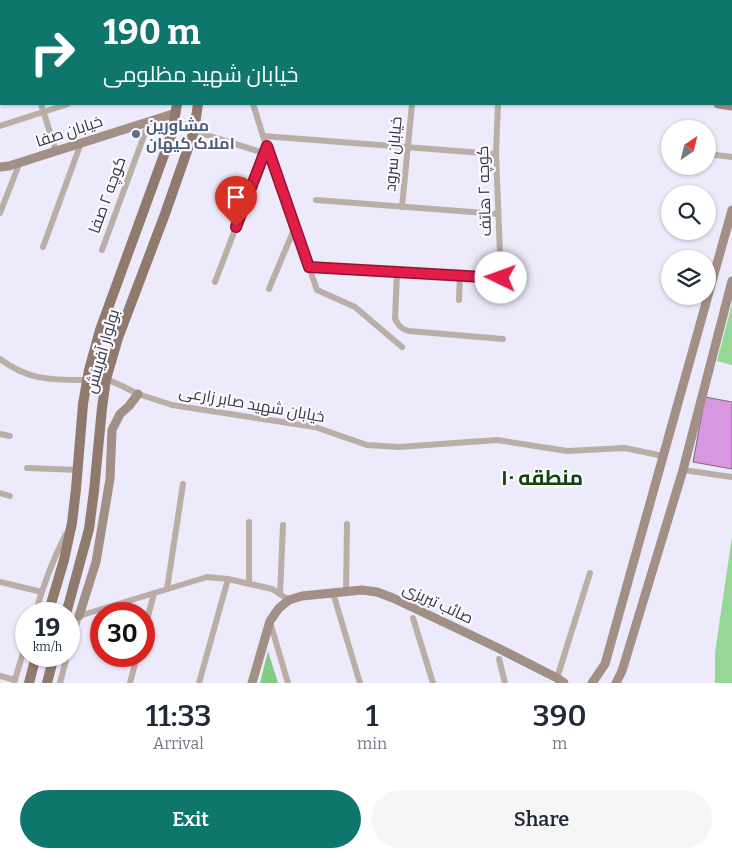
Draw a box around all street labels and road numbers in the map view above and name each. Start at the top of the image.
street label: خیابان صفا [33,111,105,152]
street label: خیابان سرود [380,116,407,192]
street label: کوچه ۲ هاتف [473,145,497,237]
street label: کوچه ۲ صفا [84,154,132,237]
street label: بولوار آفرینش [81,307,124,396]
street label: خیابان شهید صابر زارعی [177,382,326,427]
street label: صائب تبریزی [399,578,476,628]

